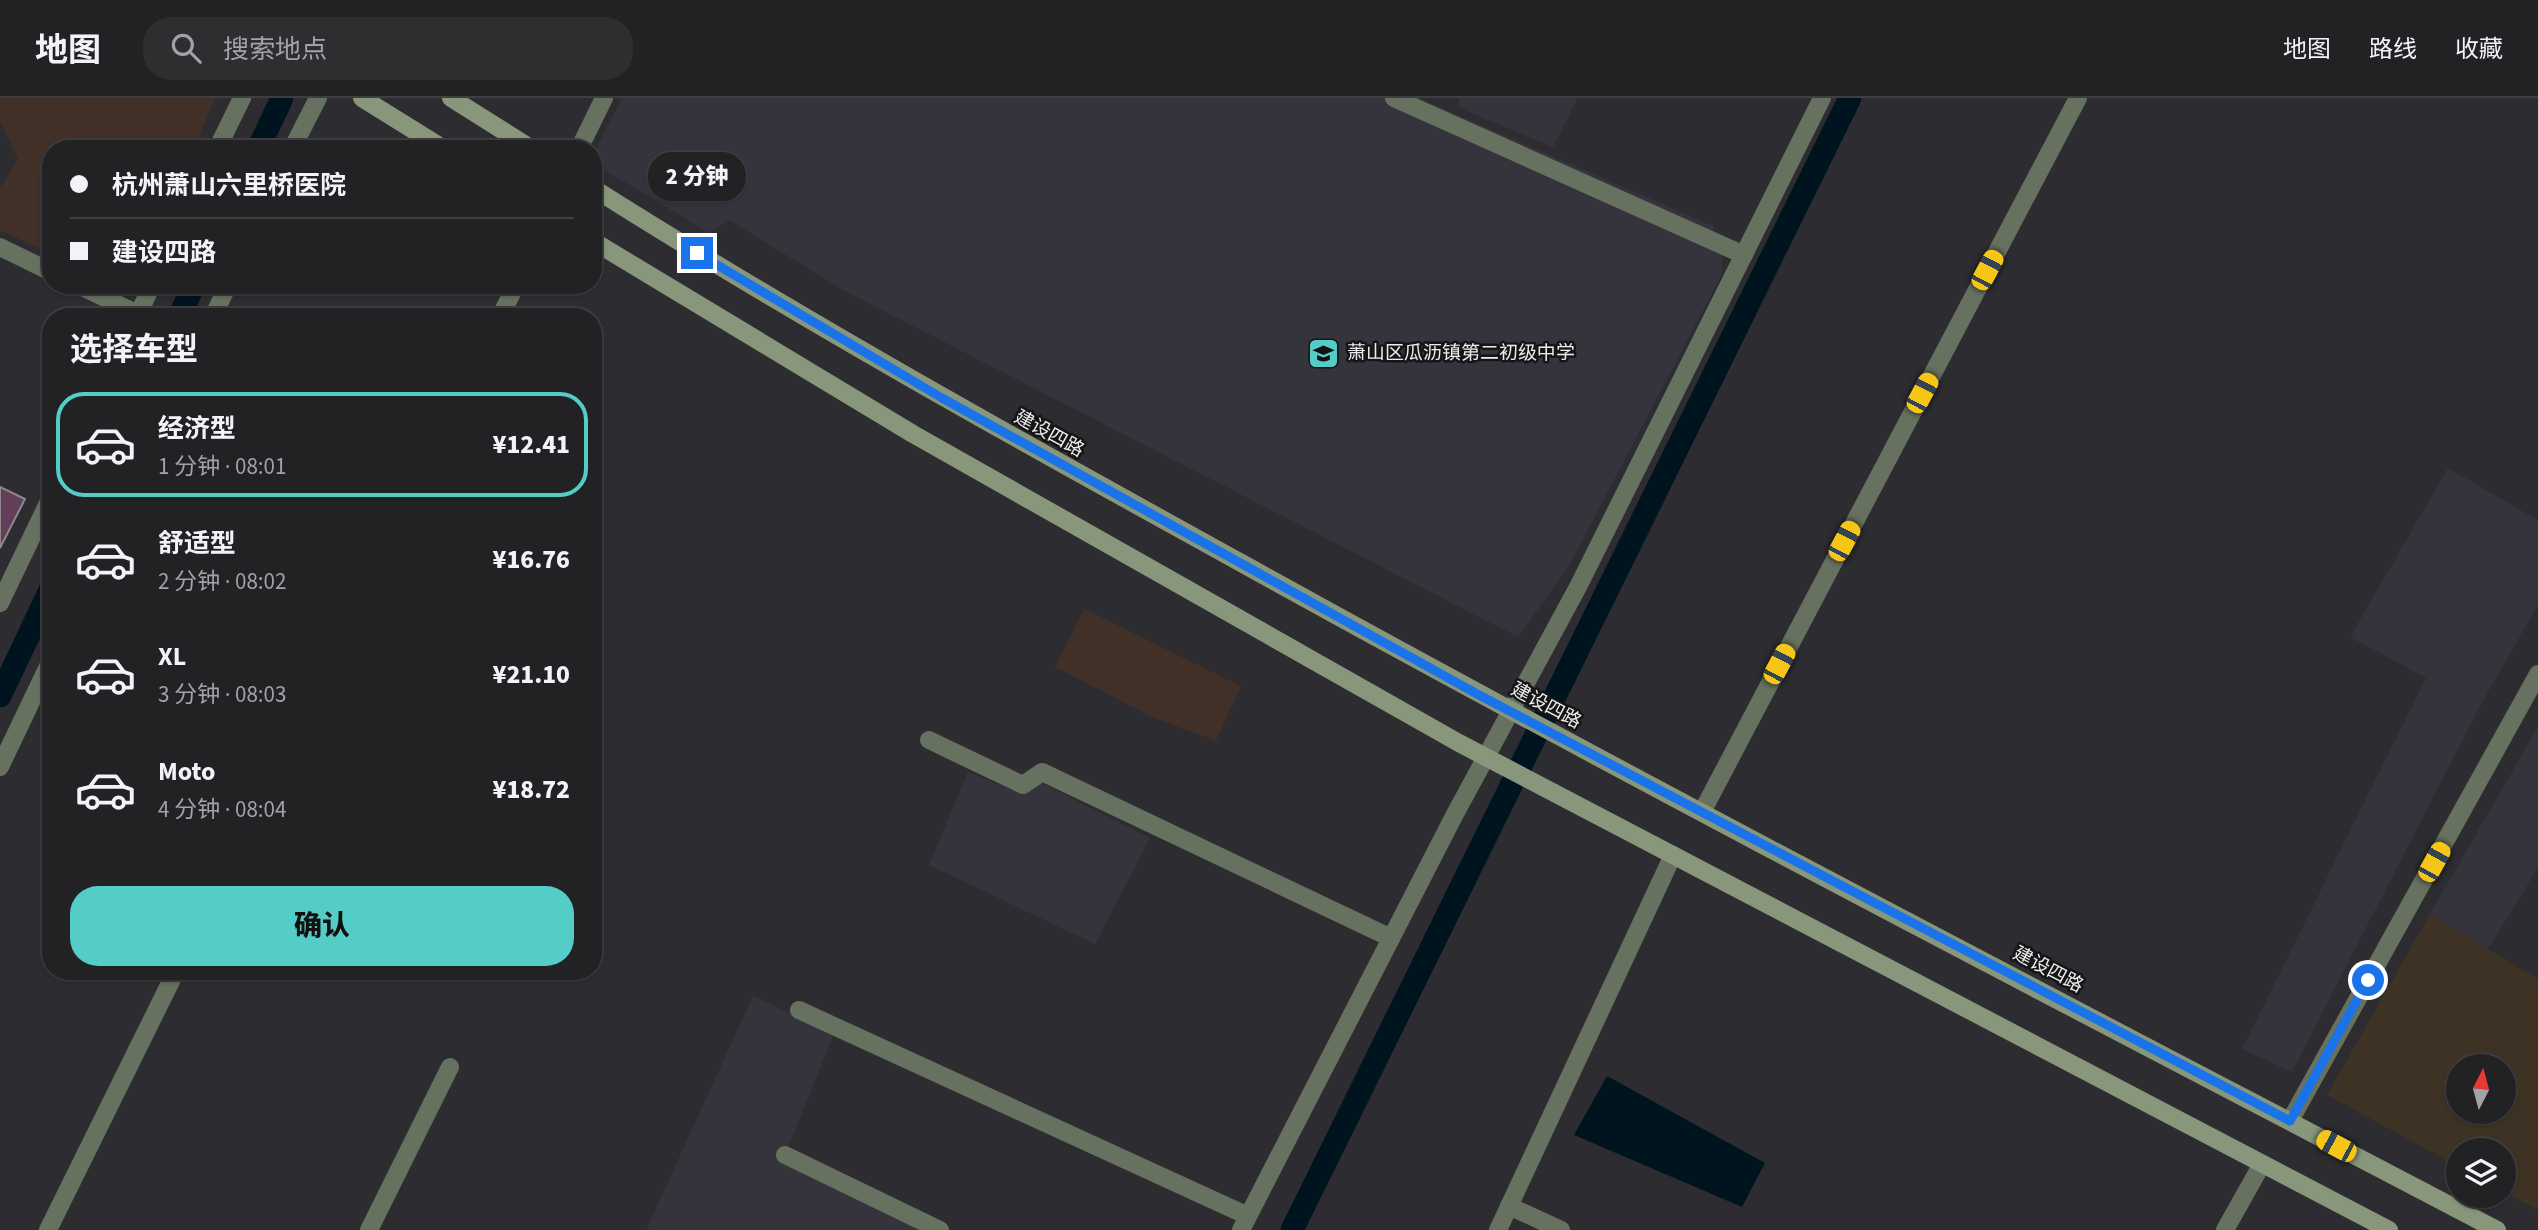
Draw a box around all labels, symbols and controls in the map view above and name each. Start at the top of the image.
search box [143,17,633,80]
text: 地图 [35,27,101,74]
icon: search [167,29,205,67]
text: 搜索地点 [223,31,327,68]
text: 地图 [2283,32,2331,67]
text: 路线 [2369,32,2417,67]
text: 收藏 [2455,32,2503,67]
callout: 2 分钟 [648,152,746,200]
text: 2 分钟 [666,160,728,193]
text: 杭州萧山六里桥医院 [112,167,346,204]
text: 建设四路 [112,234,216,271]
route end [681,237,713,269]
car [1968,247,2007,293]
text: 选择车型 [70,327,198,373]
school or university icon: 萧山区瓜沥镇第二初级中学 [1307,336,1341,370]
place label: 萧山区瓜沥镇第二初级中学 [1347,340,1575,367]
car [1903,370,1942,416]
street label: 建设四路 [1009,404,1089,464]
text: 经济型 [158,410,236,447]
icon: car [74,413,137,476]
text: ¥12.41 [493,426,570,463]
text: 1 分钟 · 08:01 [158,450,286,483]
car [1825,518,1864,564]
text: 舒适型 [158,525,236,562]
icon: car [74,528,137,591]
text: ¥16.76 [493,541,570,578]
text: 2 分钟 · 08:02 [158,565,286,598]
text: XL [158,638,186,675]
car [1760,641,1799,687]
icon: car [74,643,137,706]
text: ¥21.10 [493,656,570,693]
street label: 建设四路 [1506,676,1586,736]
text: 3 分钟 · 08:03 [158,678,286,711]
text: Moto [158,753,215,790]
icon: car [74,758,137,821]
text: ¥18.72 [493,771,570,808]
text: 4 分钟 · 08:04 [158,793,286,826]
car [2415,839,2454,885]
button: 确认 [70,886,574,966]
street label: 建设四路 [2008,940,2088,1000]
route start [2352,964,2384,996]
north arrow [2446,1054,2516,1124]
map controls [2446,1054,2516,1208]
car [2313,1127,2360,1165]
button: layers [2446,1138,2516,1208]

